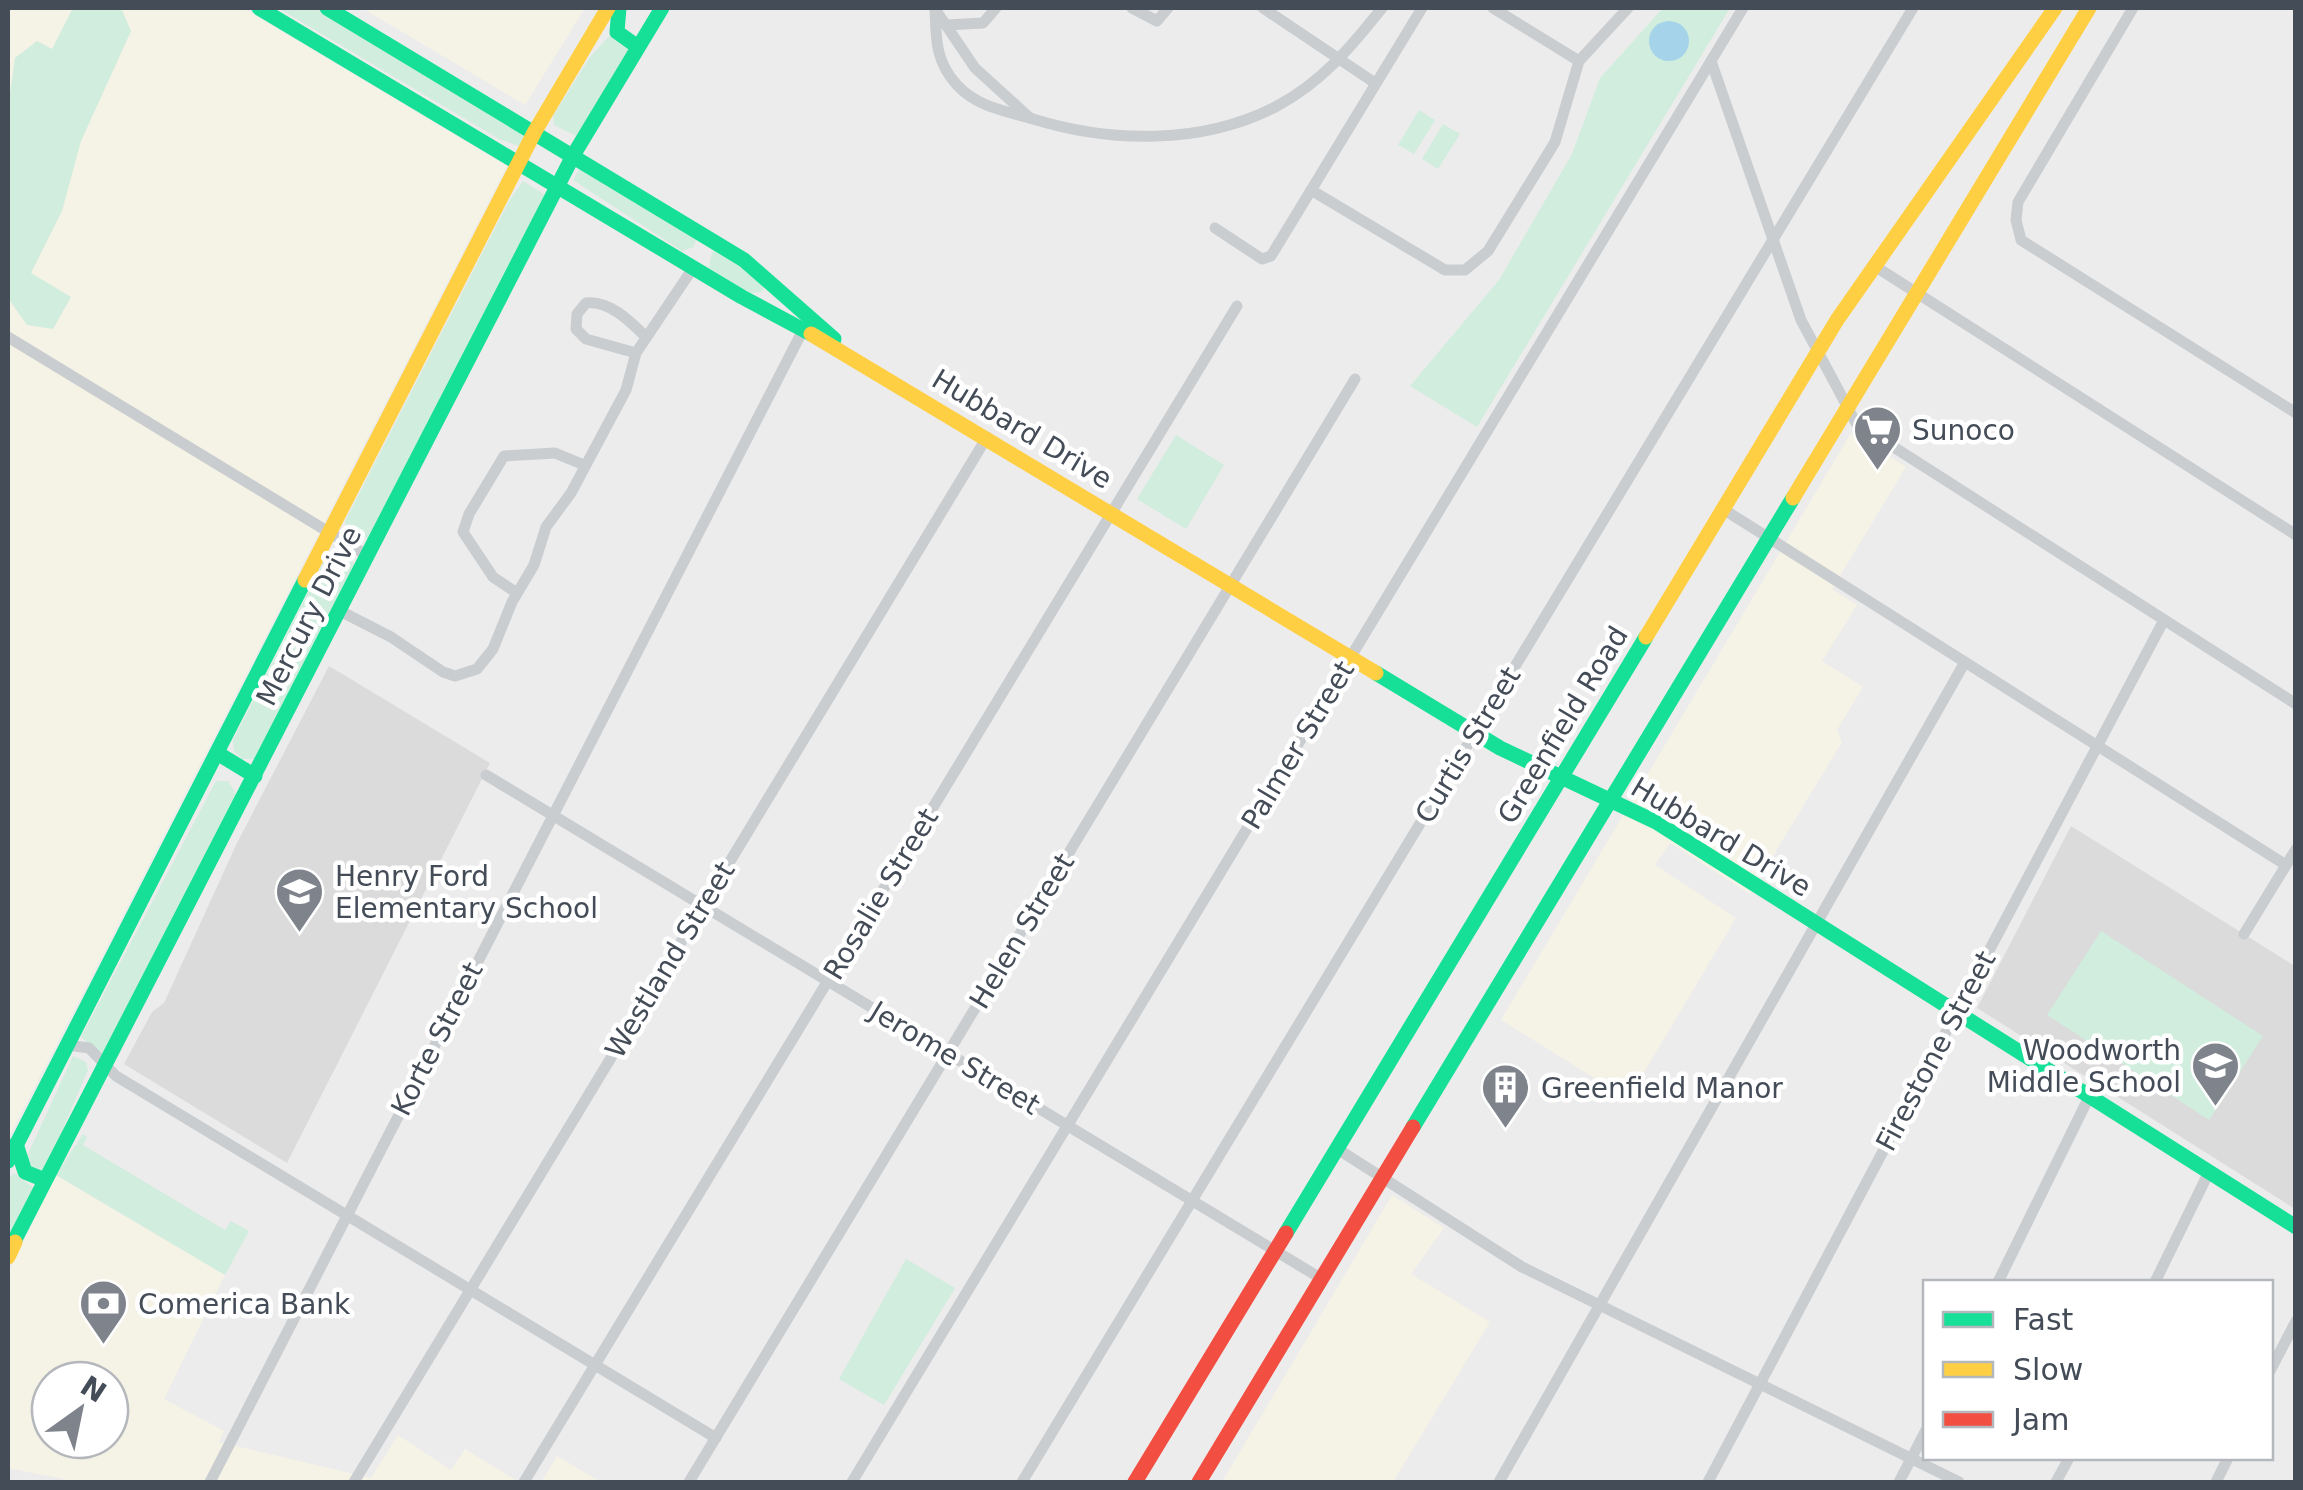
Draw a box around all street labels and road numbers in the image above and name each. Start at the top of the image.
street label: Hubbard Drive [926,362,1118,496]
street label: Mercury Drive [250,521,368,711]
street label: Greenfield Road [1491,620,1635,830]
street label: Palmer Street [1235,655,1361,835]
street label: Curtis Street [1408,661,1528,829]
street label: Hubbard Drive [1625,770,1817,904]
street label: Rosalie Street [817,802,945,986]
street label: Helen Street [963,847,1081,1015]
street label: Westland Street [598,856,742,1064]
street label: Firestone Street [1869,945,2003,1157]
street label: Korte Street [384,957,490,1121]
street label: Jerome Street [862,993,1046,1122]

